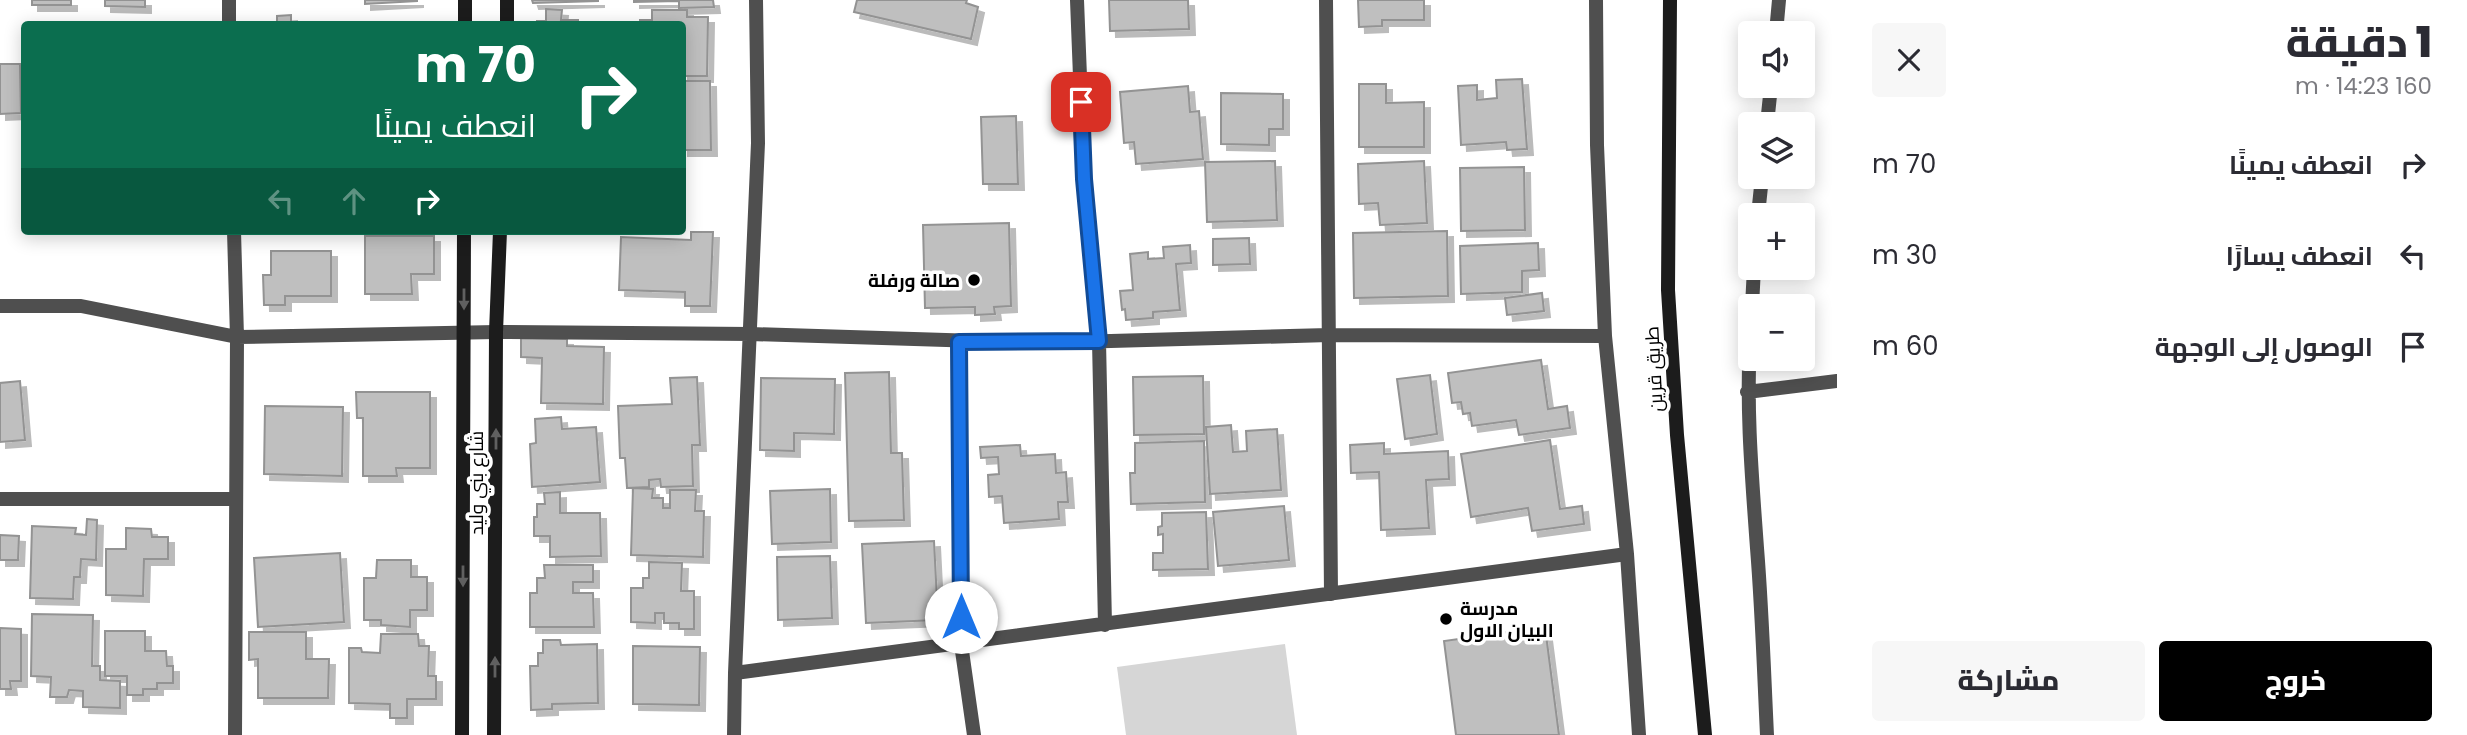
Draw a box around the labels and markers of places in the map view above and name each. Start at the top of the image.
pin [1051,72,1111,132]
place label: صالة ورفلة [868,267,960,294]
marker: صالة ورفلة [966,272,982,288]
place label: مدرسة البيان الاول [1460,595,1554,644]
marker: مدرسة البيان الاول [1438,611,1454,627]

